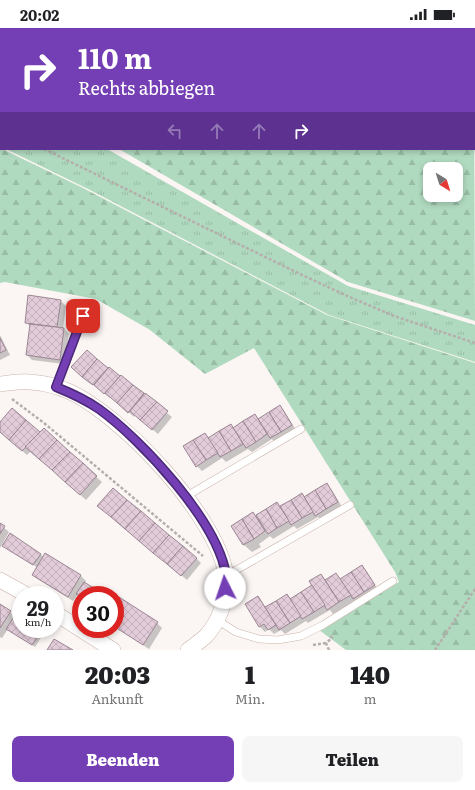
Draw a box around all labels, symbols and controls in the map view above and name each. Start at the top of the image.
text: 20:02 [20,3,59,26]
text: 110 m [78,36,152,78]
icon: right [12,44,64,96]
text: Rechts abbiegen [78,74,215,101]
icon: left [164,120,186,142]
icon: ahead [206,120,228,142]
icon: ahead [248,120,270,142]
icon: right [290,120,312,142]
north arrow [423,162,463,202]
map controls [423,162,463,202]
pin [66,299,100,333]
icon: arrive [72,305,94,327]
position arrow [204,567,246,609]
speed limit sign: 30 [72,586,124,638]
text: 29 [27,592,49,622]
text: km/h [25,614,51,629]
text: 20:03 [85,656,150,691]
text: 1 [245,656,255,691]
text: 140 [350,656,390,691]
text: Ankunft [91,689,144,708]
text: Min. [235,689,265,708]
text: m [364,689,376,708]
button: Beenden [12,736,234,782]
button: Teilen [242,736,463,782]

